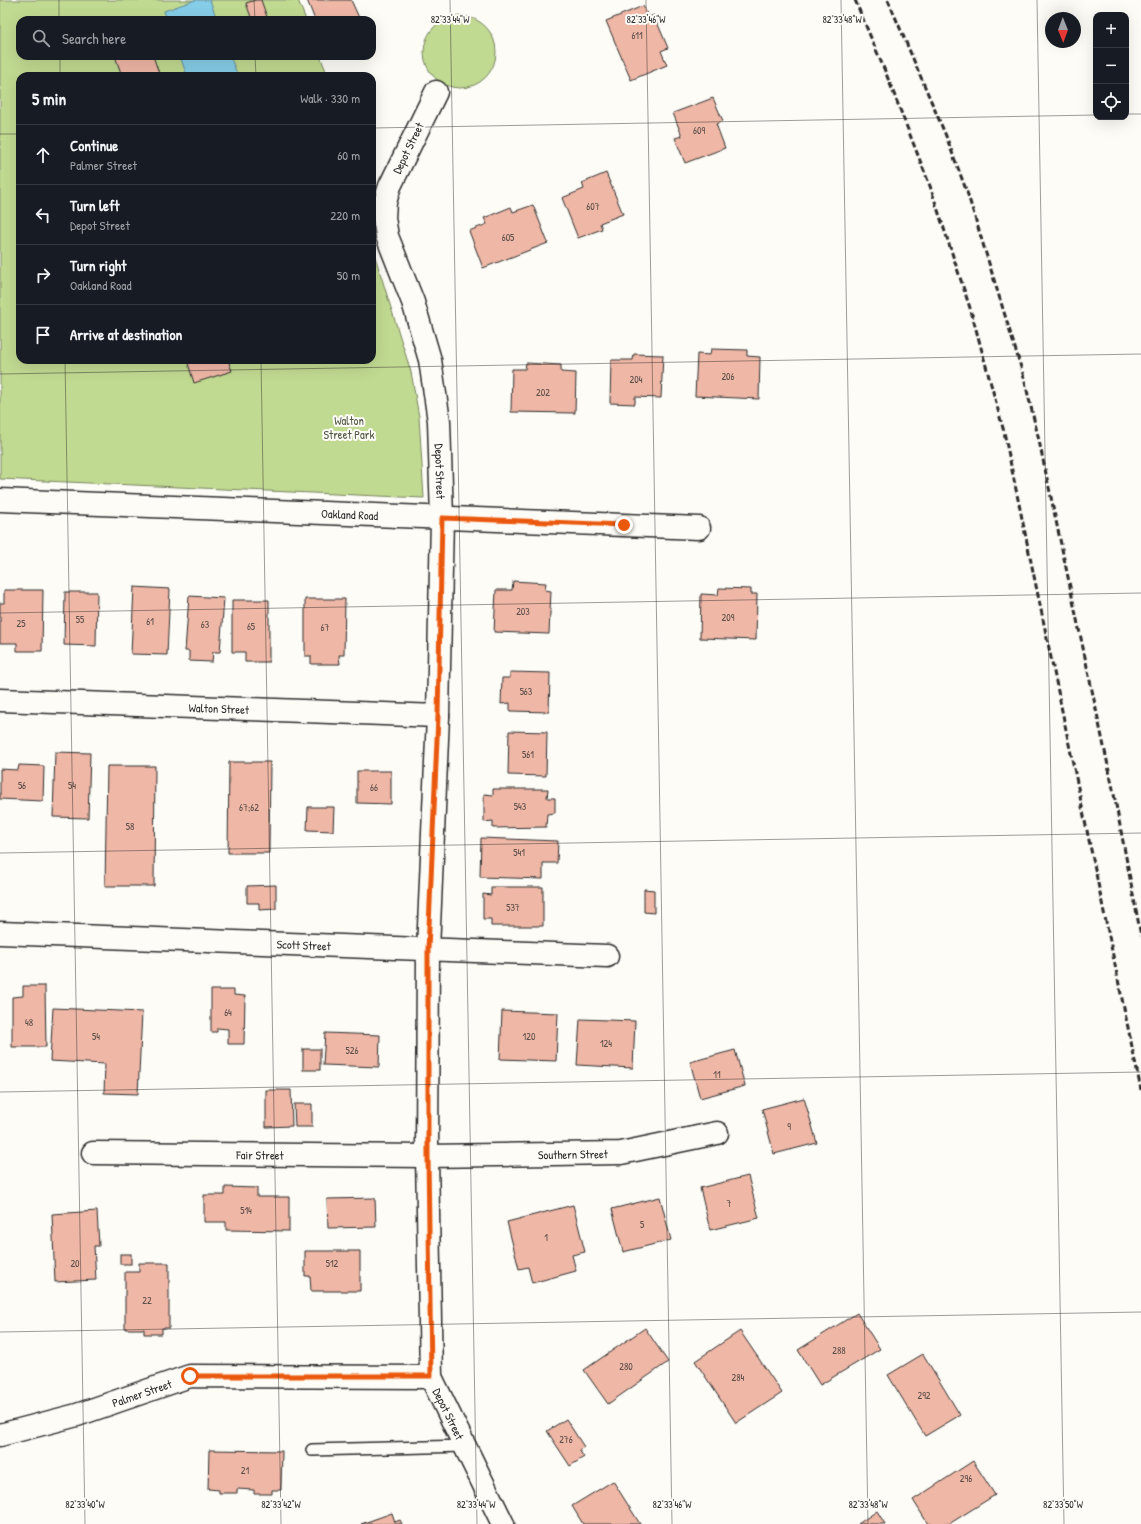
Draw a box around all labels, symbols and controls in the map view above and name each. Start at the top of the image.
north arrow [1045,12,1081,48]
map controls [1093,12,1129,120]
button: + [1093,12,1129,48]
text: 82°33'44"W [431,13,470,26]
text: 82°33'46"W [627,13,666,26]
text: 82°33'48"W [822,13,862,26]
search box [16,16,376,60]
icon: search [30,27,52,49]
text: Search here [62,28,126,49]
house number: 611 [631,29,643,42]
button: − [1093,48,1129,84]
button: locate [1093,84,1129,120]
text: 5 min [32,87,66,110]
text: Walk · 330 m [300,89,360,107]
street label: Depot Street [388,119,428,177]
house number: 609 [693,124,705,137]
text: Continue [70,135,118,156]
icon: ahead [32,144,54,166]
text: 60 m [337,146,360,164]
text: Palmer Street [70,156,137,174]
text: Turn left [70,195,120,216]
house number: 607 [586,200,600,213]
icon: left [32,204,54,226]
text: 220 m [330,206,360,224]
text: Depot Street [70,216,130,234]
house number: 605 [502,231,515,244]
text: Turn right [70,255,126,276]
icon: right [32,264,54,286]
text: 50 m [337,266,360,284]
text: Oakland Road [70,276,132,294]
icon: arrive [32,324,54,346]
text: Arrive at destination [70,324,182,345]
house number: 206 [721,370,735,383]
house number: 204 [630,373,643,386]
house number: 202 [536,386,550,399]
park label: Walton Street Park [324,412,374,443]
street label: Depot Street [431,443,450,500]
street label: Oakland Road [321,504,379,524]
route end [615,516,633,534]
house number: 203 [516,605,530,618]
house number: 209 [722,611,735,624]
house number: 55 [76,613,85,626]
house number: 61 [146,615,154,628]
house number: 25 [17,617,26,630]
house number: 63 [201,618,210,631]
house number: 65 [247,620,256,633]
house number: 67 [321,621,330,634]
house number: 563 [520,685,533,698]
street label: Walton Street [188,698,250,718]
house number: 561 [522,748,534,761]
house number: 56 [18,779,26,792]
house number: 54 [68,779,76,792]
house number: 66 [370,781,378,794]
house number: 543 [514,800,527,813]
house number: 67;62 [239,801,259,814]
house number: 58 [126,820,134,833]
house number: 541 [513,846,525,859]
house number: 537 [506,901,520,914]
street label: Scott Street [276,935,332,954]
house number: 64 [224,1006,232,1019]
house number: 48 [25,1016,33,1029]
house number: 54 [92,1030,100,1043]
house number: 120 [523,1030,536,1043]
house number: 124 [600,1037,612,1050]
house number: 526 [346,1044,358,1057]
house number: 11 [713,1068,721,1081]
house number: 9 [787,1120,791,1133]
street label: Southern Street [538,1145,609,1163]
street label: Fair Street [235,1146,285,1163]
house number: 7 [727,1197,732,1210]
house number: 514 [240,1204,252,1217]
house number: 5 [640,1218,645,1231]
house number: 1 [544,1231,548,1244]
house number: 20 [70,1257,80,1270]
house number: 512 [326,1257,339,1270]
house number: 22 [142,1294,152,1307]
house number: 288 [832,1344,846,1357]
house number: 280 [619,1360,633,1373]
route start [181,1367,199,1385]
house number: 284 [732,1371,745,1384]
street label: Palmer Street [110,1374,175,1411]
street label: Depot Street [429,1385,469,1443]
house number: 292 [917,1389,931,1402]
house number: 276 [559,1433,573,1446]
house number: 21 [241,1464,250,1477]
house number: 296 [960,1472,972,1485]
text: 82°33'40"W [65,1498,106,1511]
text: 82°33'42"W [261,1498,302,1511]
text: 82°33'44"W [457,1498,496,1511]
text: 82°33'46"W [653,1498,692,1511]
text: 82°33'48"W [848,1498,888,1511]
text: 82°33'50"W [1043,1498,1084,1511]

